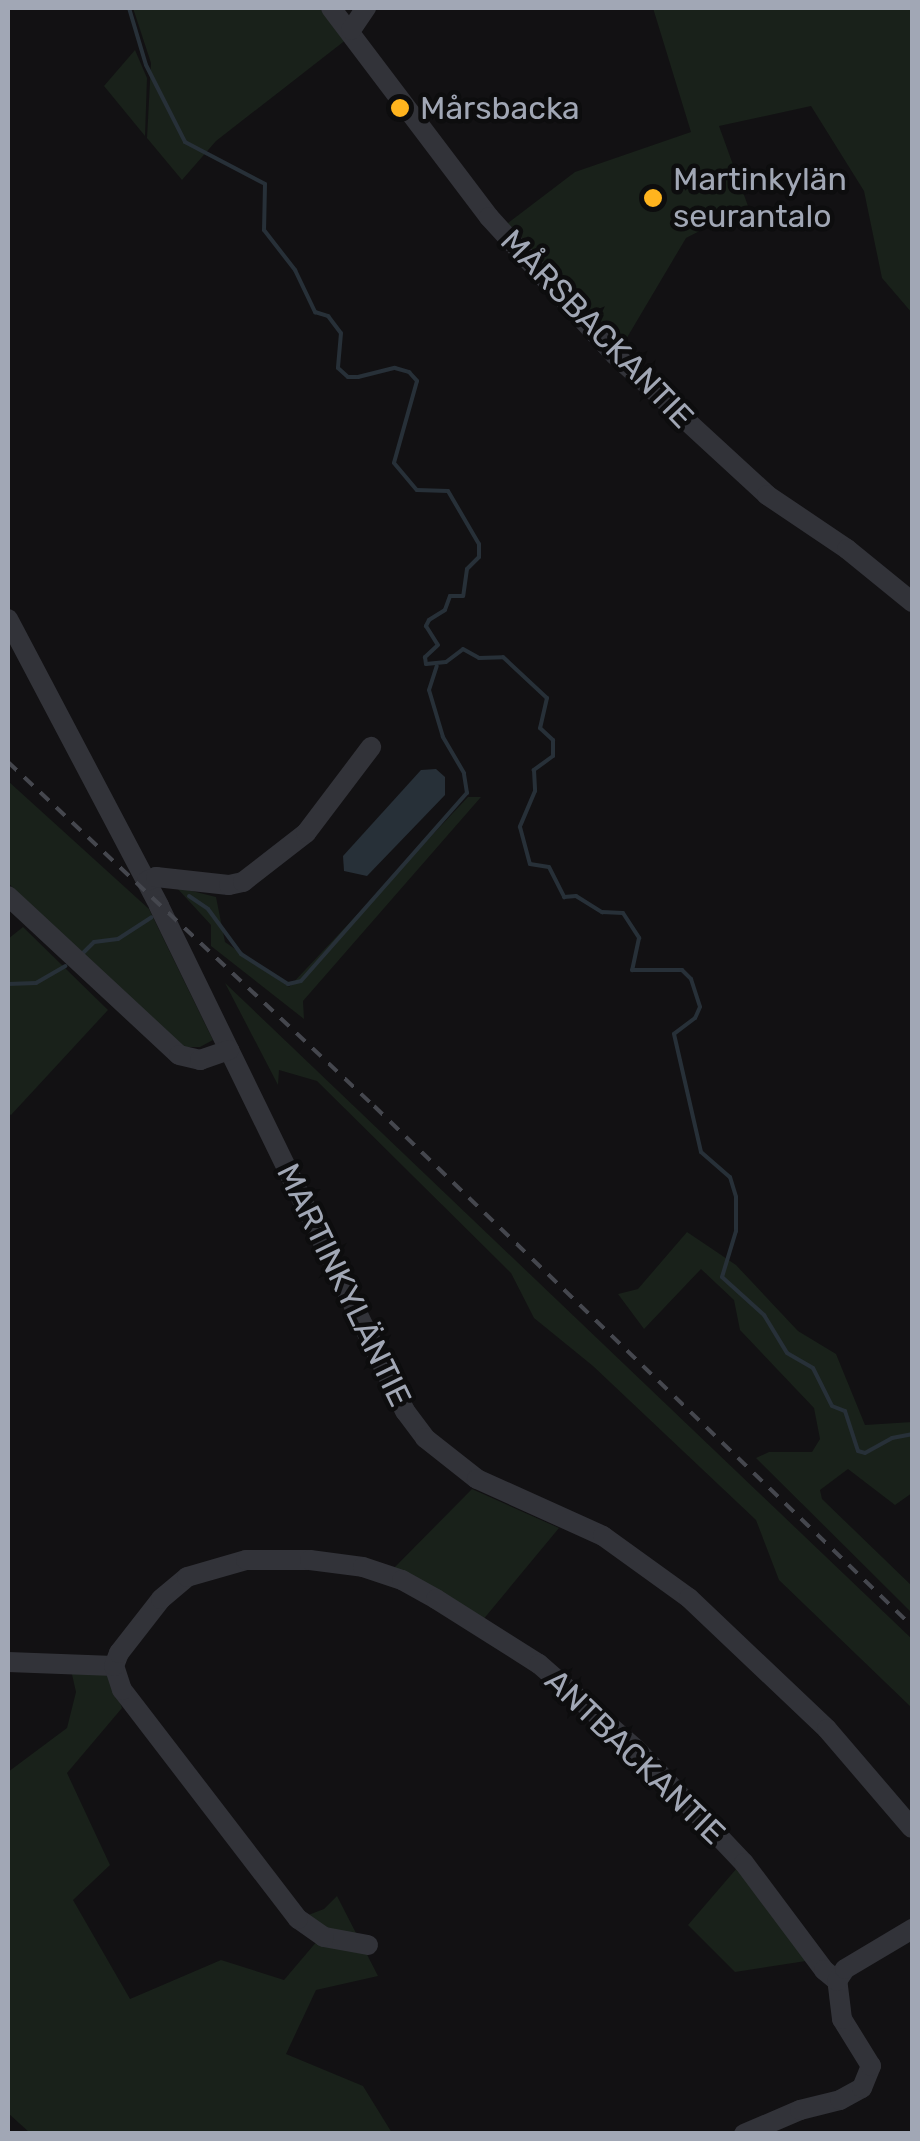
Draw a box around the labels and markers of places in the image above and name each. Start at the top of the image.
place label: Mårsbacka [420,89,580,127]
marker: Mårsbacka [389,97,411,119]
place label: Martinkylän seurantalo [673,161,847,236]
marker: Martinkylän seurantalo [642,187,664,209]

